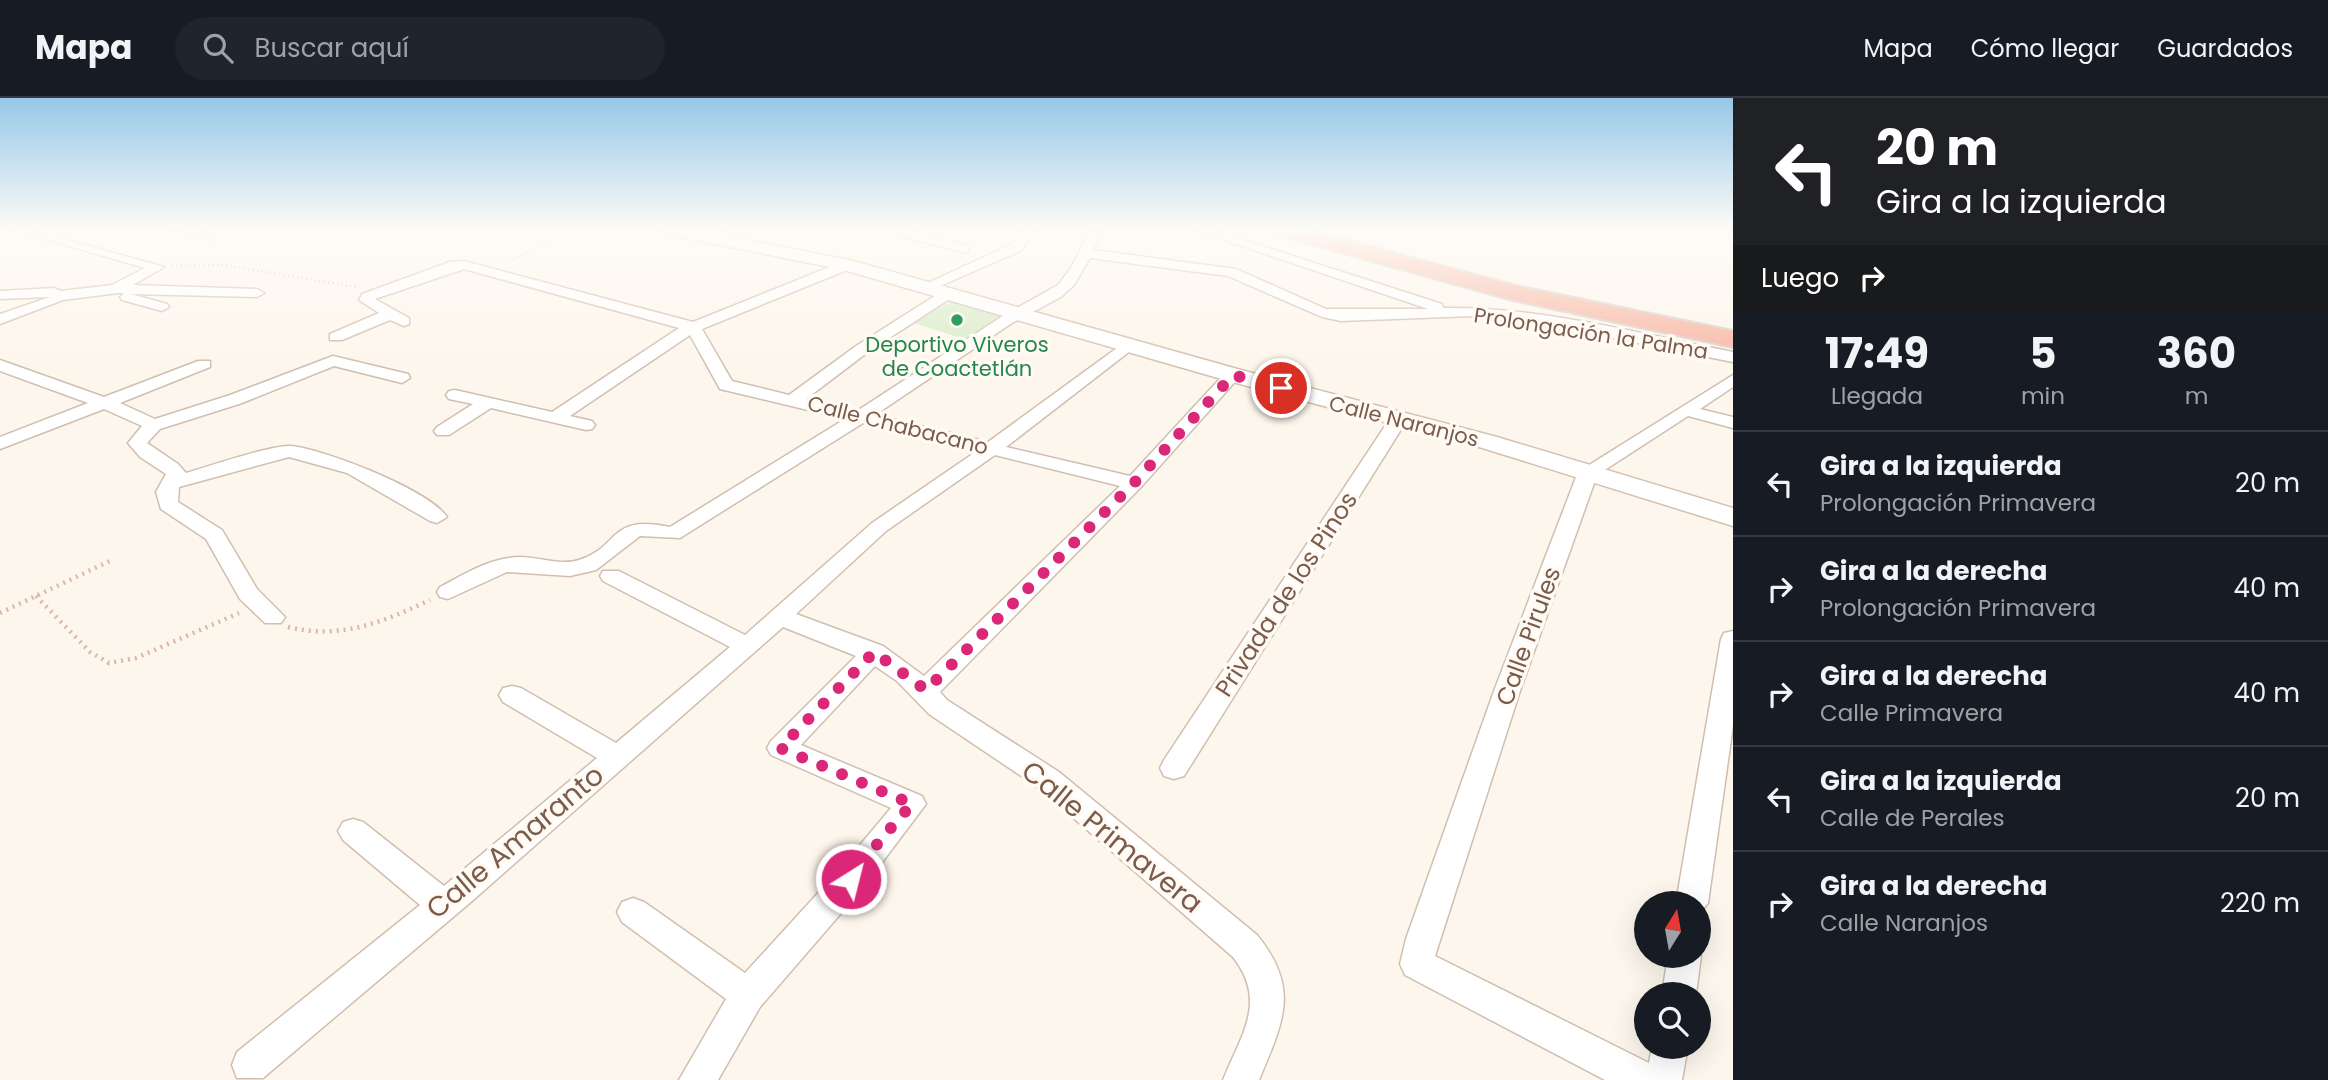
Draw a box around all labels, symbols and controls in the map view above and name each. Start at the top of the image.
search box [175,17,665,80]
text: Mapa [35,24,133,71]
icon: search [199,29,237,67]
text: Buscar aquí [255,30,409,66]
text: Mapa [1863,32,1933,65]
text: Cómo llegar [1971,32,2119,65]
text: Guardados [2157,32,2293,65]
text: 20 m [1876,114,1998,182]
icon: left [1761,126,1852,217]
text: Gira a la izquierda [1876,179,2167,224]
icon: right [1853,259,1891,297]
text: Luego [1761,260,1839,296]
street label: Prolongación la Palma [1472,300,1710,366]
marker: Deportivo Viveros de Coactetlán [949,312,965,328]
text: 17:49 [1825,324,1929,383]
text: 5 [2029,324,2057,383]
text: 360 [2157,324,2236,383]
place label: Deportivo Viveros de Coactetlán [865,330,1049,383]
pin [1251,358,1311,418]
icon: arrive [1262,369,1300,407]
text: Llegada [1831,380,1923,412]
text: min [2021,380,2065,412]
text: m [2185,380,2208,412]
street label: Calle Naranjos [1326,388,1482,454]
street label: Calle Chabacano [805,389,991,461]
text: Gira a la izquierda [1820,448,2062,484]
icon: left [1761,465,1799,503]
text: 20 m [2235,465,2300,501]
street label: Privada de los Pinos [1207,485,1365,703]
text: Prolongación Primavera [1820,487,2096,519]
text: Gira a la derecha [1820,553,2048,589]
street label: Calle Pirules [1488,562,1568,710]
icon: right [1761,570,1799,608]
text: 40 m [2234,570,2300,606]
text: Prolongación Primavera [1820,592,2096,624]
text: Gira a la derecha [1820,658,2048,694]
icon: right [1761,675,1799,713]
text: 40 m [2234,675,2300,711]
text: Calle Primavera [1820,697,2003,729]
street label: Calle Primavera [1013,752,1211,922]
street label: Calle Amaranto [418,756,612,928]
text: Gira a la izquierda [1820,763,2062,799]
icon: left [1761,780,1799,818]
text: 20 m [2235,780,2300,816]
text: Calle de Perales [1820,802,2005,834]
position arrow [814,842,888,916]
text: Gira a la derecha [1820,868,2048,904]
icon: right [1761,885,1799,923]
text: 220 m [2220,885,2300,921]
north arrow [1634,891,1712,968]
map controls [1634,891,1711,1059]
text: Calle Naranjos [1820,907,1988,939]
button: search [1634,982,1711,1059]

